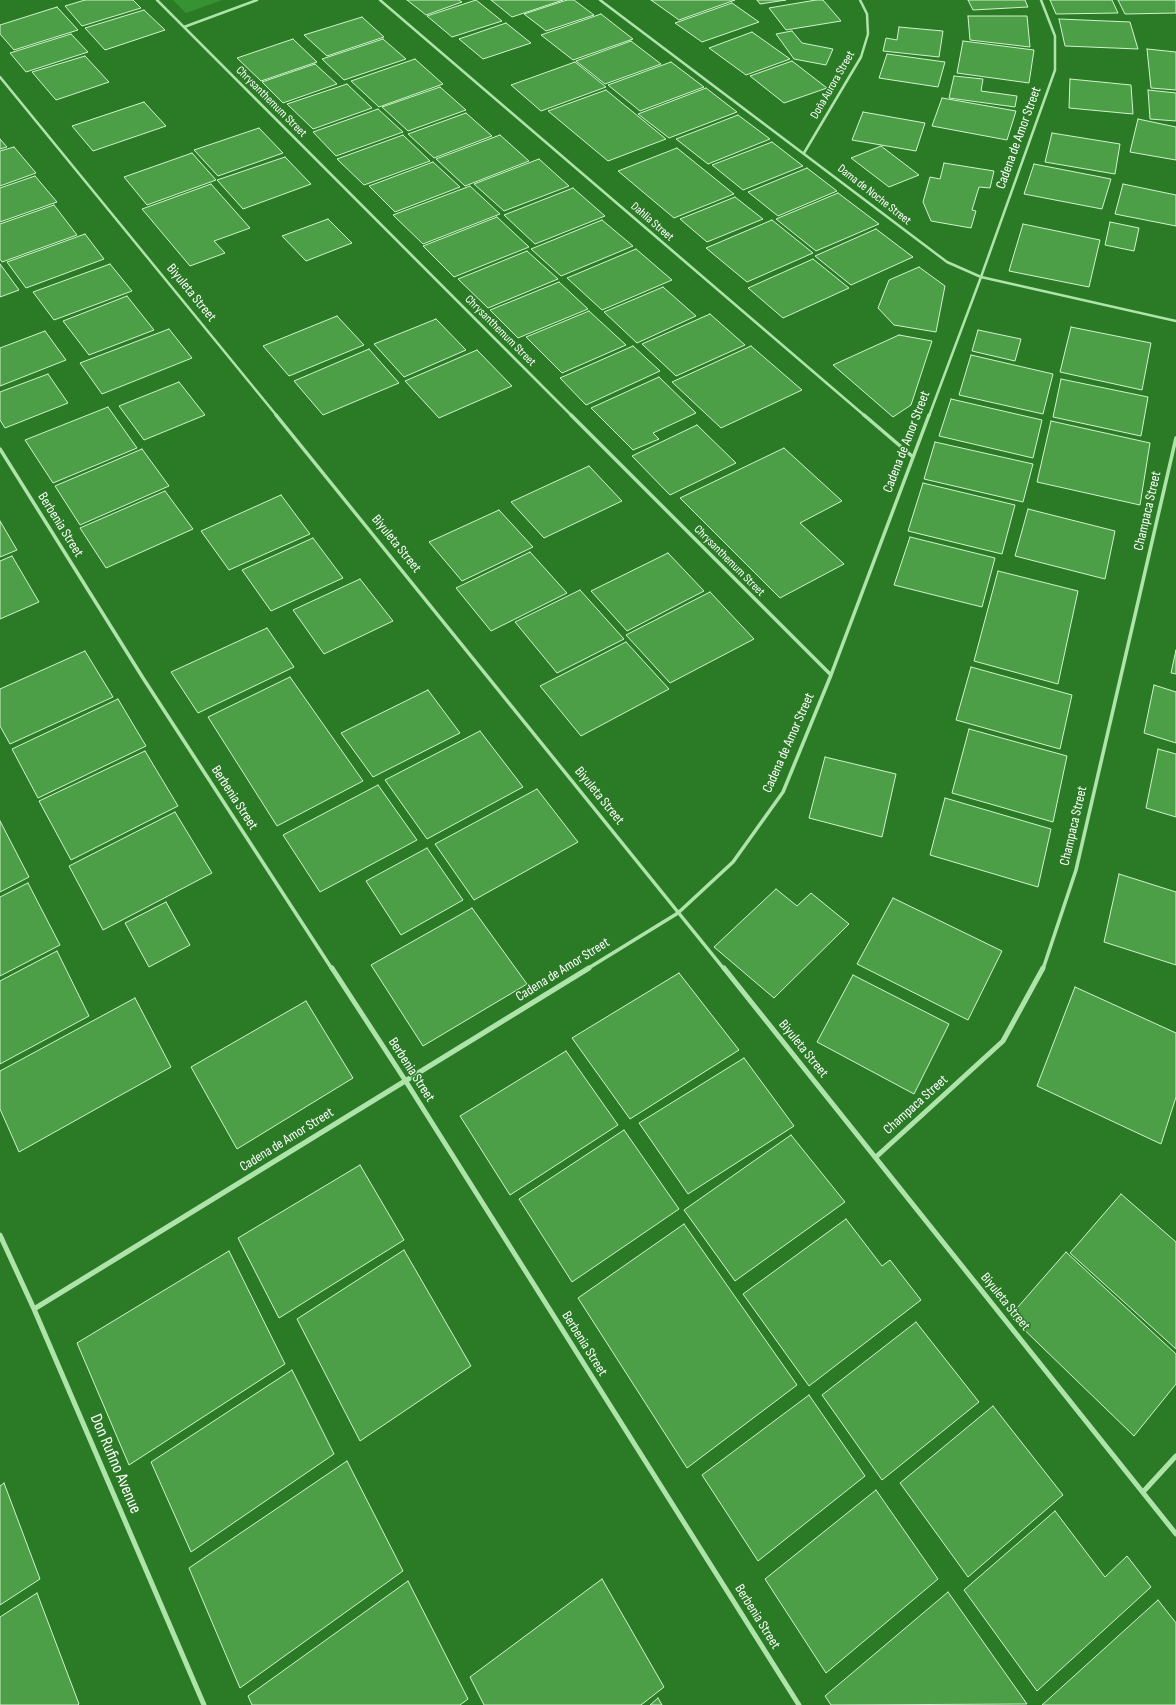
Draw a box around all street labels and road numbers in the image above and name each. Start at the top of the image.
street label: Doña Aurora Street [808,48,858,122]
street label: Chrysanthemum Street [232,63,310,141]
street label: Cadena de Amor Street [993,85,1045,191]
street label: Dama de Noche Street [834,162,914,228]
street label: Dahlia Street [628,199,676,245]
street label: Biyuleta Street [163,261,219,325]
street label: Chrysanthemum Street [461,292,539,370]
street label: Cadena de Amor Street [880,389,934,495]
street label: Champaca Street [1131,470,1165,552]
street label: Berbenia Street [34,490,86,560]
street label: Biyuleta Street [368,512,424,576]
street label: Chrysanthemum Street [690,522,768,600]
street label: Cadena de Amor Street [759,690,819,796]
street label: Berbenia Street [207,763,261,833]
street label: Biyuleta Street [571,764,627,828]
street label: Champaca Street [1057,785,1091,867]
street label: Cadena de Amor Street [513,934,613,1006]
street label: Biyuleta Street [775,1017,831,1081]
street label: Berbenia Street [384,1035,438,1105]
street label: Champaca Street [880,1072,952,1138]
street label: Cadena de Amor Street [237,1104,337,1176]
street label: Biyuleta Street [977,1270,1033,1334]
street label: Berbenia Street [558,1309,610,1379]
street label: Don Rufino Avenue [85,1411,145,1517]
street label: Berbenia Street [731,1582,783,1652]

